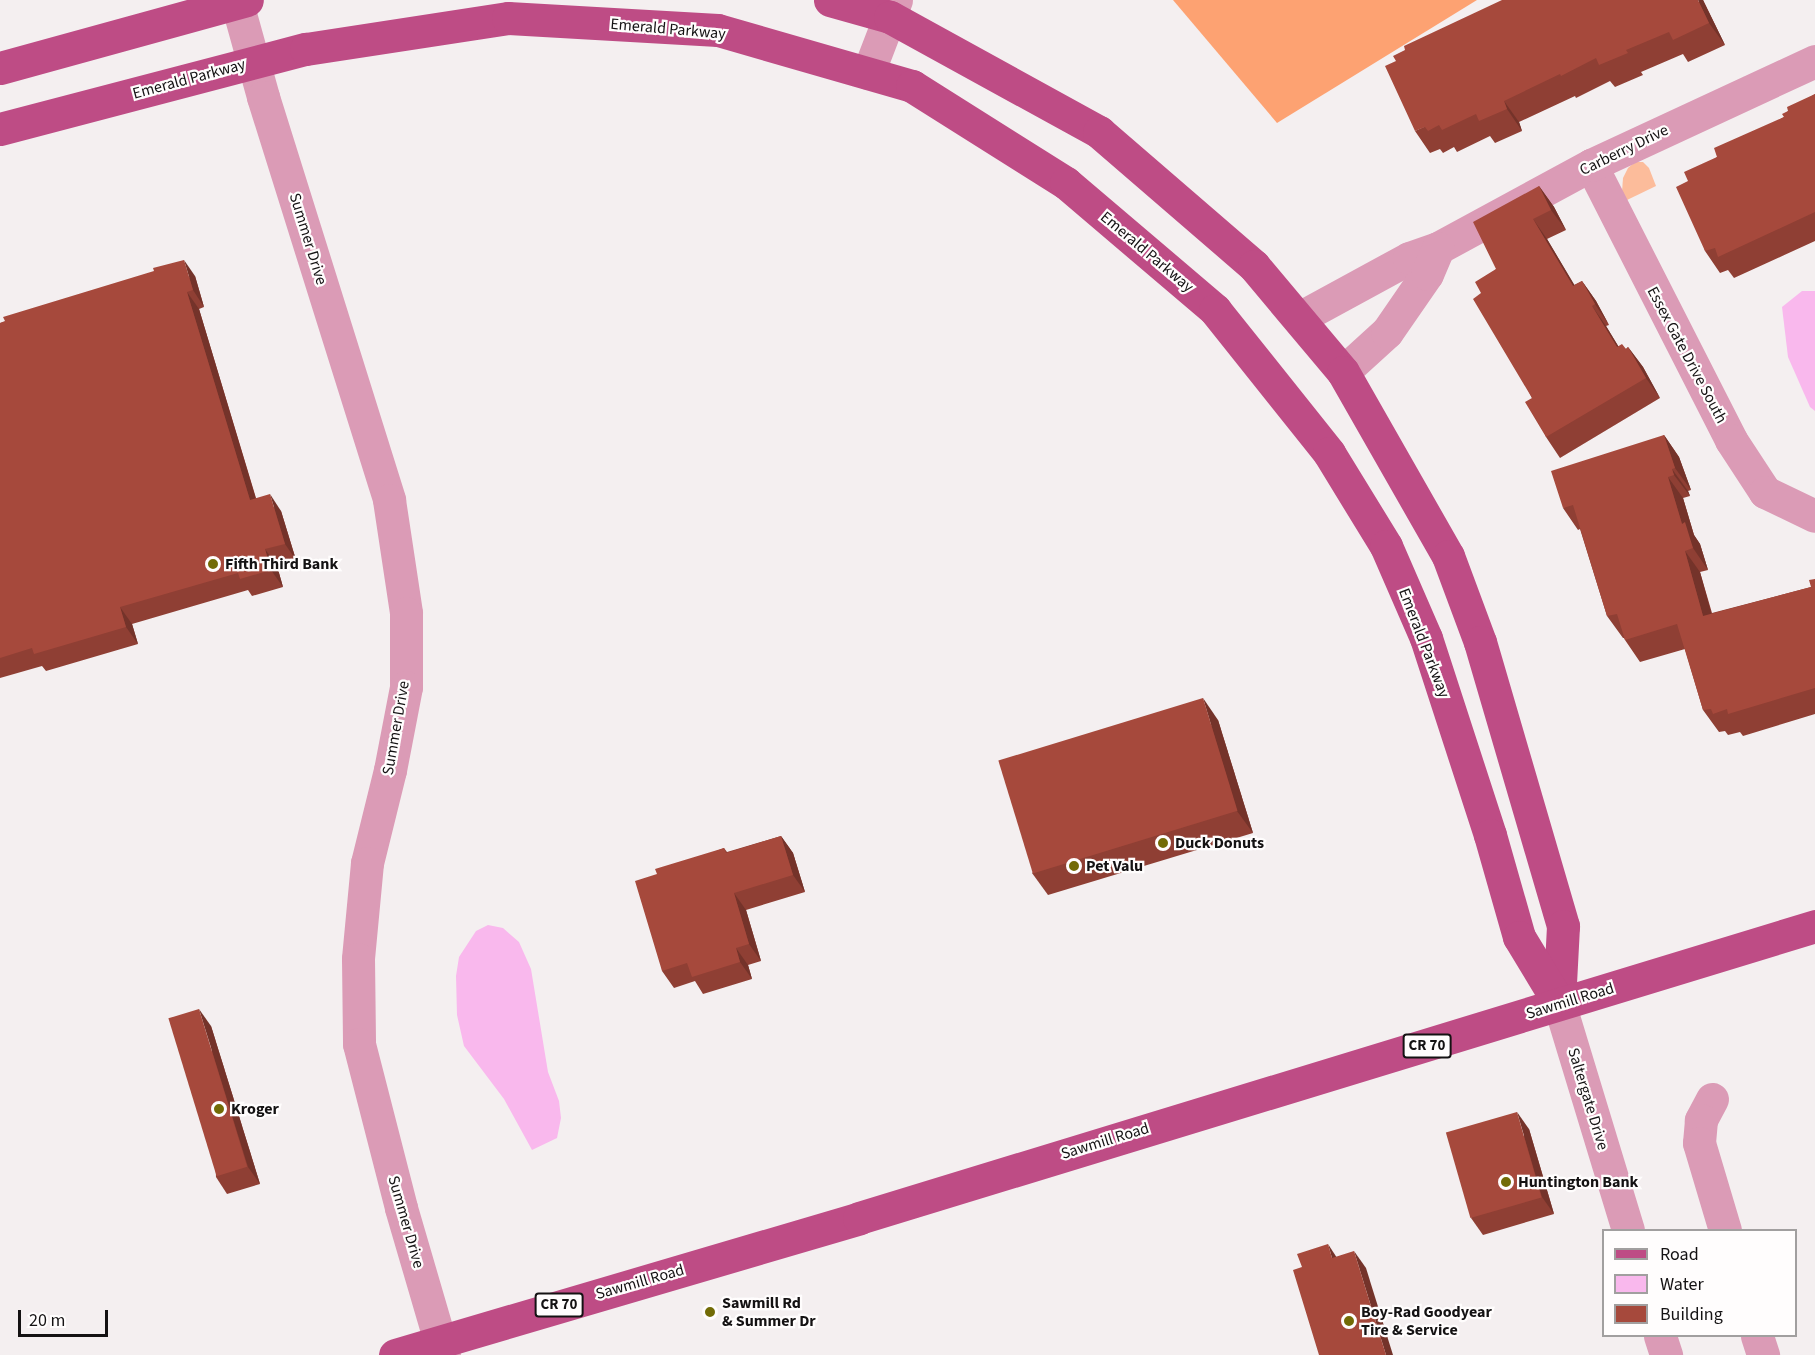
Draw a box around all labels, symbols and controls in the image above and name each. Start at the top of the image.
street label: Emerald Parkway [609,14,727,44]
street label: Emerald Parkway [131,55,247,103]
street label: Carberry Drive [1576,120,1672,180]
street label: Summer Drive [285,191,331,287]
street label: Emerald Parkway [1096,207,1198,297]
street label: Essex Gate Drive South [1643,283,1731,427]
place label: Fifth Third Bank [225,554,338,574]
marker: Fifth Third Bank [206,557,220,571]
street label: Emerald Parkway [1394,585,1454,701]
street label: Summer Drive [378,679,414,777]
place label: Duck Donuts [1175,833,1264,853]
marker: Duck Donuts [1156,836,1170,850]
place label: Pet Valu [1086,856,1143,876]
marker: Pet Valu [1067,859,1081,873]
street label: Sawmill Road [1524,979,1616,1023]
road number: CR 70 [1402,1034,1452,1058]
street label: Saltergate Drive [1563,1046,1613,1152]
place label: Kroger [231,1099,279,1119]
marker: Kroger [212,1102,226,1116]
street label: Sawmill Road [1059,1119,1151,1163]
place label: Huntington Bank [1518,1172,1638,1192]
street label: Summer Drive [384,1174,428,1270]
marker: Huntington Bank [1499,1175,1513,1189]
legend [1602,1229,1797,1337]
text: Road [1660,1242,1699,1267]
street label: Sawmill Road [594,1260,686,1304]
text: Water [1660,1272,1704,1297]
road number: CR 70 [534,1293,584,1317]
place label: Sawmill Rd & Summer Dr [722,1293,816,1331]
scale bar [21,1298,111,1336]
place label: Boy-Rad Goodyear Tire & Service [1361,1302,1492,1340]
text: Building [1660,1302,1723,1327]
marker: Sawmill Rd & Summer Dr [703,1305,717,1319]
text: 20 m [29,1308,65,1333]
marker: Boy-Rad Goodyear Tire & Service [1342,1314,1356,1328]

